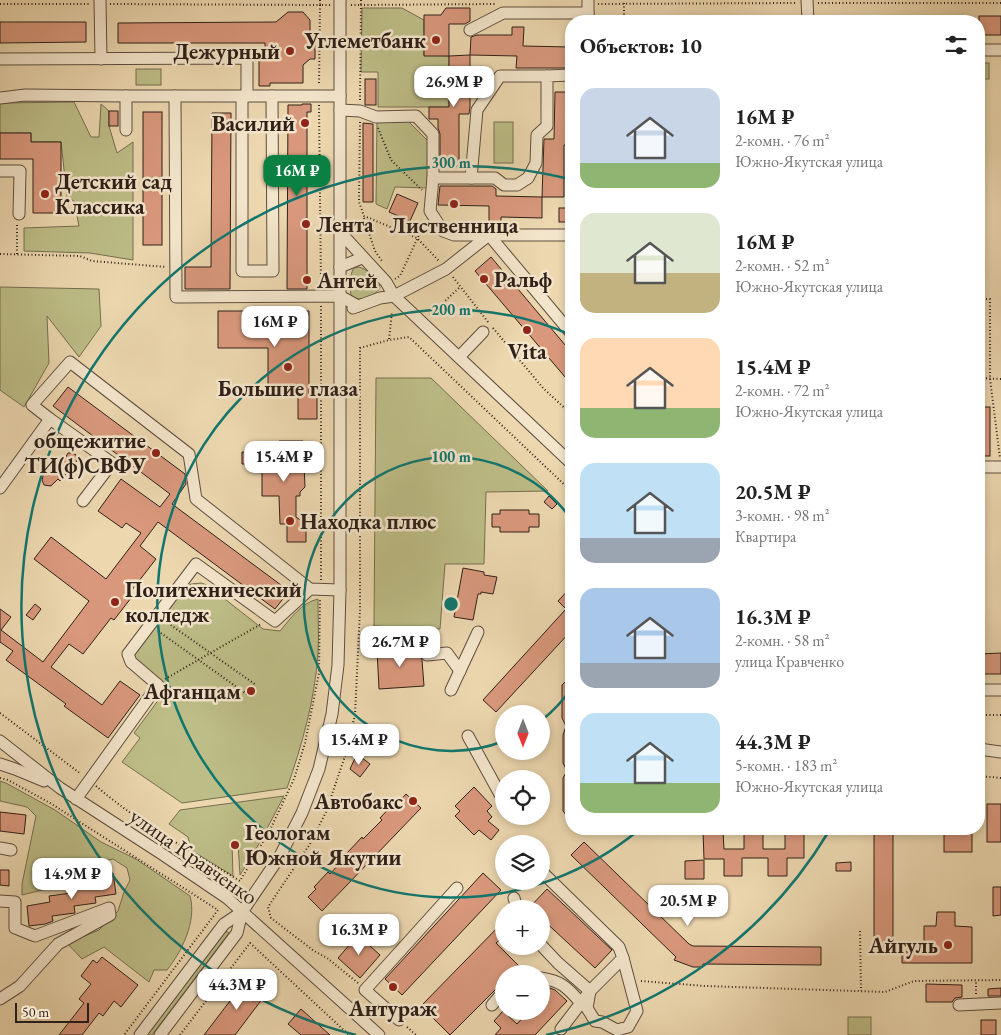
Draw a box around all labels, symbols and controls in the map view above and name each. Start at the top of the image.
place label: Углеметбанк [303,26,427,55]
icon: filters [942,31,970,59]
text: Объектов: 10 [580,32,702,59]
marker: Углеметбанк [430,34,442,46]
place label: Дежурный [173,37,280,66]
marker: Дежурный [284,45,296,57]
pin: 26.9M ₽ [408,66,500,108]
text: 26.9M ₽ [425,71,483,92]
text: 16M ₽ [735,103,794,130]
icon: home [620,108,680,168]
place label: Василий [212,109,295,138]
marker: Василий [299,117,311,129]
text: 2-комн. · 76 m² [735,130,830,151]
text: Южно-Якутская улица [735,151,883,172]
text: 300 m [431,153,471,172]
pin: 16M ₽ [262,154,332,197]
text: 16M ₽ [274,160,320,181]
place label: Детский сад Классика [55,167,172,221]
marker: Детский сад Классика [39,188,51,200]
marker: Лиственница [448,198,460,210]
place label: Лента [316,210,374,239]
place label: Лиственница [390,211,519,240]
marker: Лента [300,218,312,230]
text: 16M ₽ [735,228,794,255]
icon: home [620,233,680,293]
text: 2-комн. · 52 m² [735,255,830,276]
place label: Ральф [494,265,552,294]
place label: Антей [316,266,378,295]
marker: Ральф [478,273,490,285]
marker: Антей [301,274,313,286]
text: Южно-Якутская улица [735,276,883,297]
text: 200 m [431,300,471,319]
pin: 16M ₽ [240,306,310,348]
text: 16M ₽ [252,311,298,332]
marker: Vita [521,324,533,336]
place label: Vita [507,337,547,366]
text: 15.4M ₽ [735,353,811,380]
icon: home [620,358,680,418]
marker: Большие глаза [282,361,294,373]
place label: Большие глаза [218,374,359,403]
text: 2-комн. · 72 m² [735,380,830,401]
text: Южно-Якутская улица [735,401,883,422]
place label: общежитие ТИ(ф)СВФУ [24,426,146,480]
pin: 15.4M ₽ [238,440,330,483]
text: 15.4M ₽ [255,446,313,467]
marker: общежитие ТИ(ф)СВФУ [150,447,162,459]
text: 100 m [431,447,471,466]
text: 20.5M ₽ [735,478,811,505]
icon: home [620,483,680,543]
text: 3-комн. · 98 m² [735,505,830,526]
place label: Находка плюс [300,507,436,536]
marker: Находка плюс [284,515,296,527]
text: Квартира [735,526,796,547]
place label: Политехнический колледж [125,575,302,629]
centre of rings [442,595,460,613]
marker: Политехнический колледж [109,596,121,608]
text: 16.3M ₽ [735,603,811,630]
icon: home [620,608,680,668]
pin: 26.7M ₽ [354,626,446,668]
text: 2-комн. · 58 m² [735,630,830,651]
text: 26.7M ₽ [371,631,429,652]
text: улица Кравченко [735,651,844,672]
place label: Афганцам [143,677,241,706]
marker: Афганцам [245,685,257,697]
north arrow [495,705,550,760]
map controls [495,705,550,1020]
pin: 15.4M ₽ [313,724,405,766]
text: 44.3M ₽ [735,728,811,755]
text: 15.4M ₽ [330,729,388,750]
icon: home [620,733,680,793]
text: 5-комн. · 183 m² [735,755,837,776]
button: locate [495,770,550,825]
text: Южно-Якутская улица [735,776,883,797]
place label: Автобакс [313,787,403,816]
marker: Автобакс [407,795,419,807]
street label: улица Кравченко [124,802,264,911]
place label: Геологам Южной Якутии [245,818,402,872]
button: layers [495,835,550,890]
marker: Геологам Южной Якутии [229,839,241,851]
pin: 14.9M ₽ [26,858,118,900]
text: 14.9M ₽ [43,863,101,884]
pin: 20.5M ₽ [642,884,734,927]
text: 20.5M ₽ [659,890,717,911]
button: + [495,900,550,955]
pin: 16.3M ₽ [313,914,405,956]
text: 16.3M ₽ [330,919,388,940]
place label: Айгуль [867,931,938,960]
marker: Айгуль [942,939,954,951]
button: − [495,965,550,1020]
pin: 44.3M ₽ [191,968,283,1011]
text: 44.3M ₽ [208,974,266,995]
marker: Антураж [387,981,399,993]
place label: Антураж [348,994,437,1023]
scale bar [15,1000,89,1023]
text: 50 m [22,1003,49,1021]

